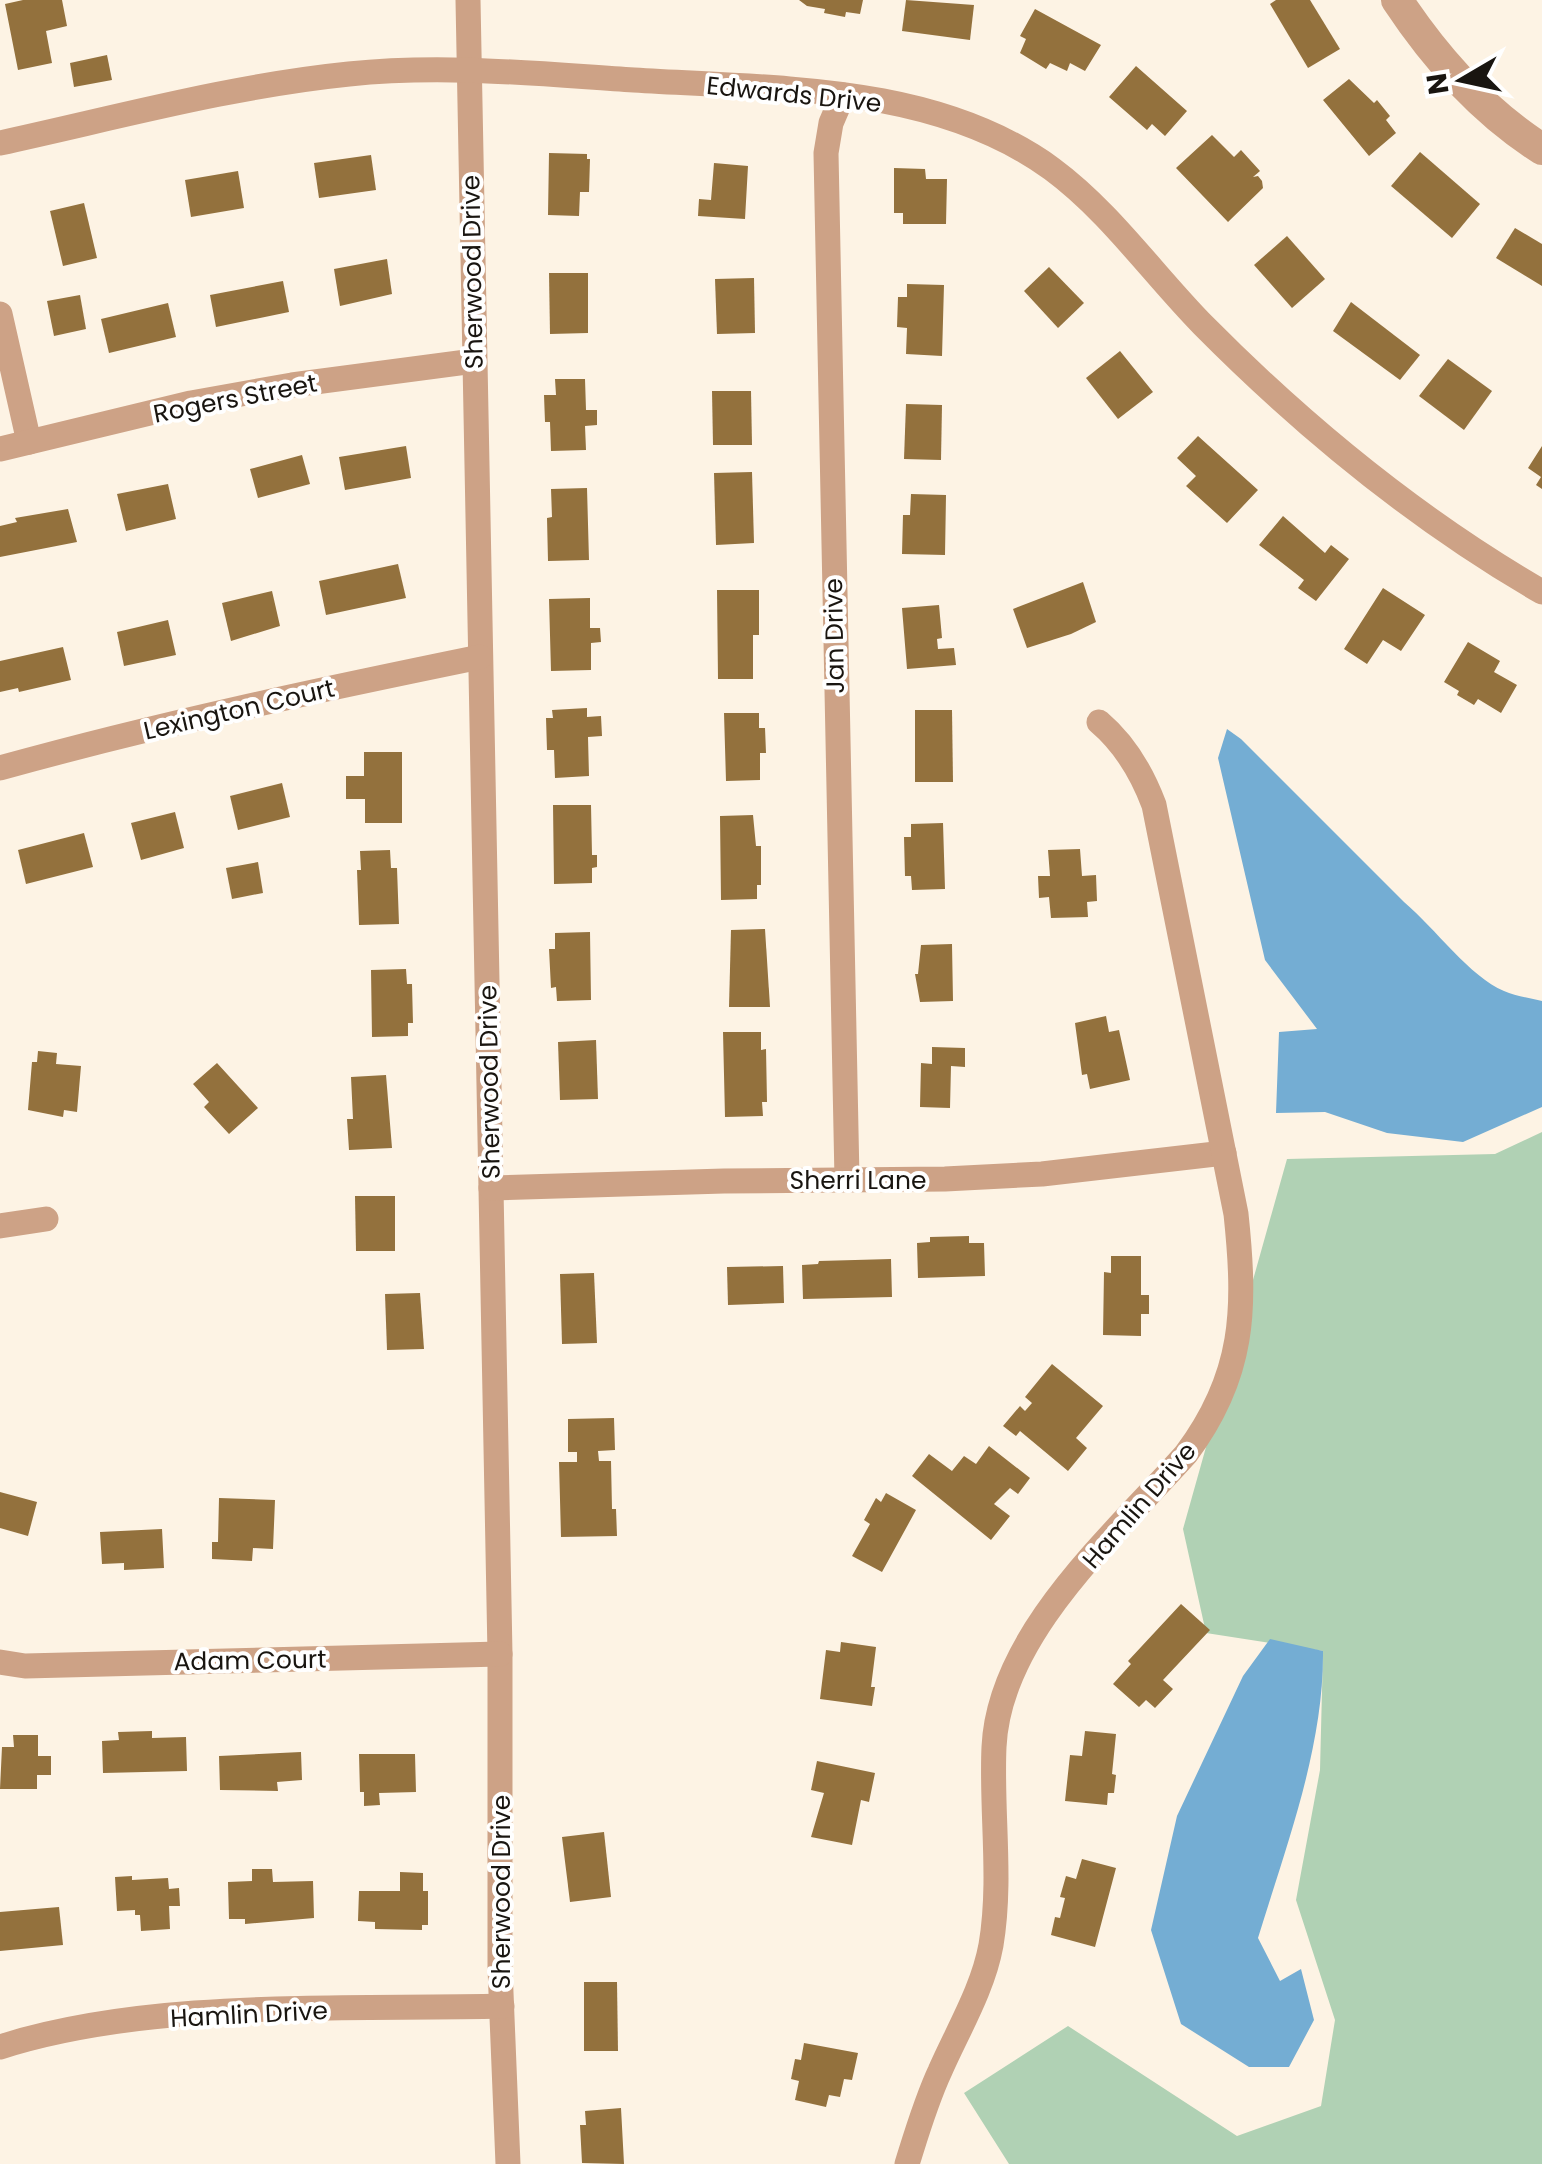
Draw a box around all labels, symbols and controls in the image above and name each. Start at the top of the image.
north arrow [1412,30,1512,130]
street label: Edwards Drive [705,68,883,121]
text: N [1417,70,1459,97]
street label: Sherwood Drive [453,175,492,369]
street label: Rogers Street [150,365,320,431]
street label: Jan Drive [816,578,853,694]
street label: Lexington Court [140,671,338,748]
street label: Sherwood Drive [470,985,509,1179]
street label: Sherri Lane [790,1163,926,1198]
street label: Hamlin Drive [1074,1434,1204,1576]
street label: Adam Court [173,1642,327,1679]
street label: Sherwood Drive [484,1795,519,1989]
street label: Hamlin Drive [169,1993,329,2036]

